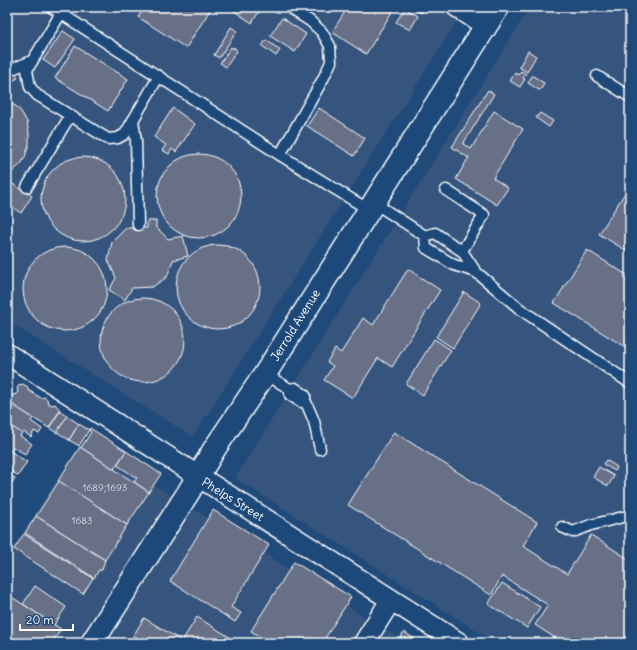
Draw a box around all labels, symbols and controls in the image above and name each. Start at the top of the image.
street label: Jerrold Avenue [267,286,323,364]
street label: Phelps Street [199,474,267,524]
house number: 1689;1693 [83,481,128,494]
house number: 1683 [71,514,93,527]
scale bar [20,606,73,632]
text: 20 m [26,612,54,627]

